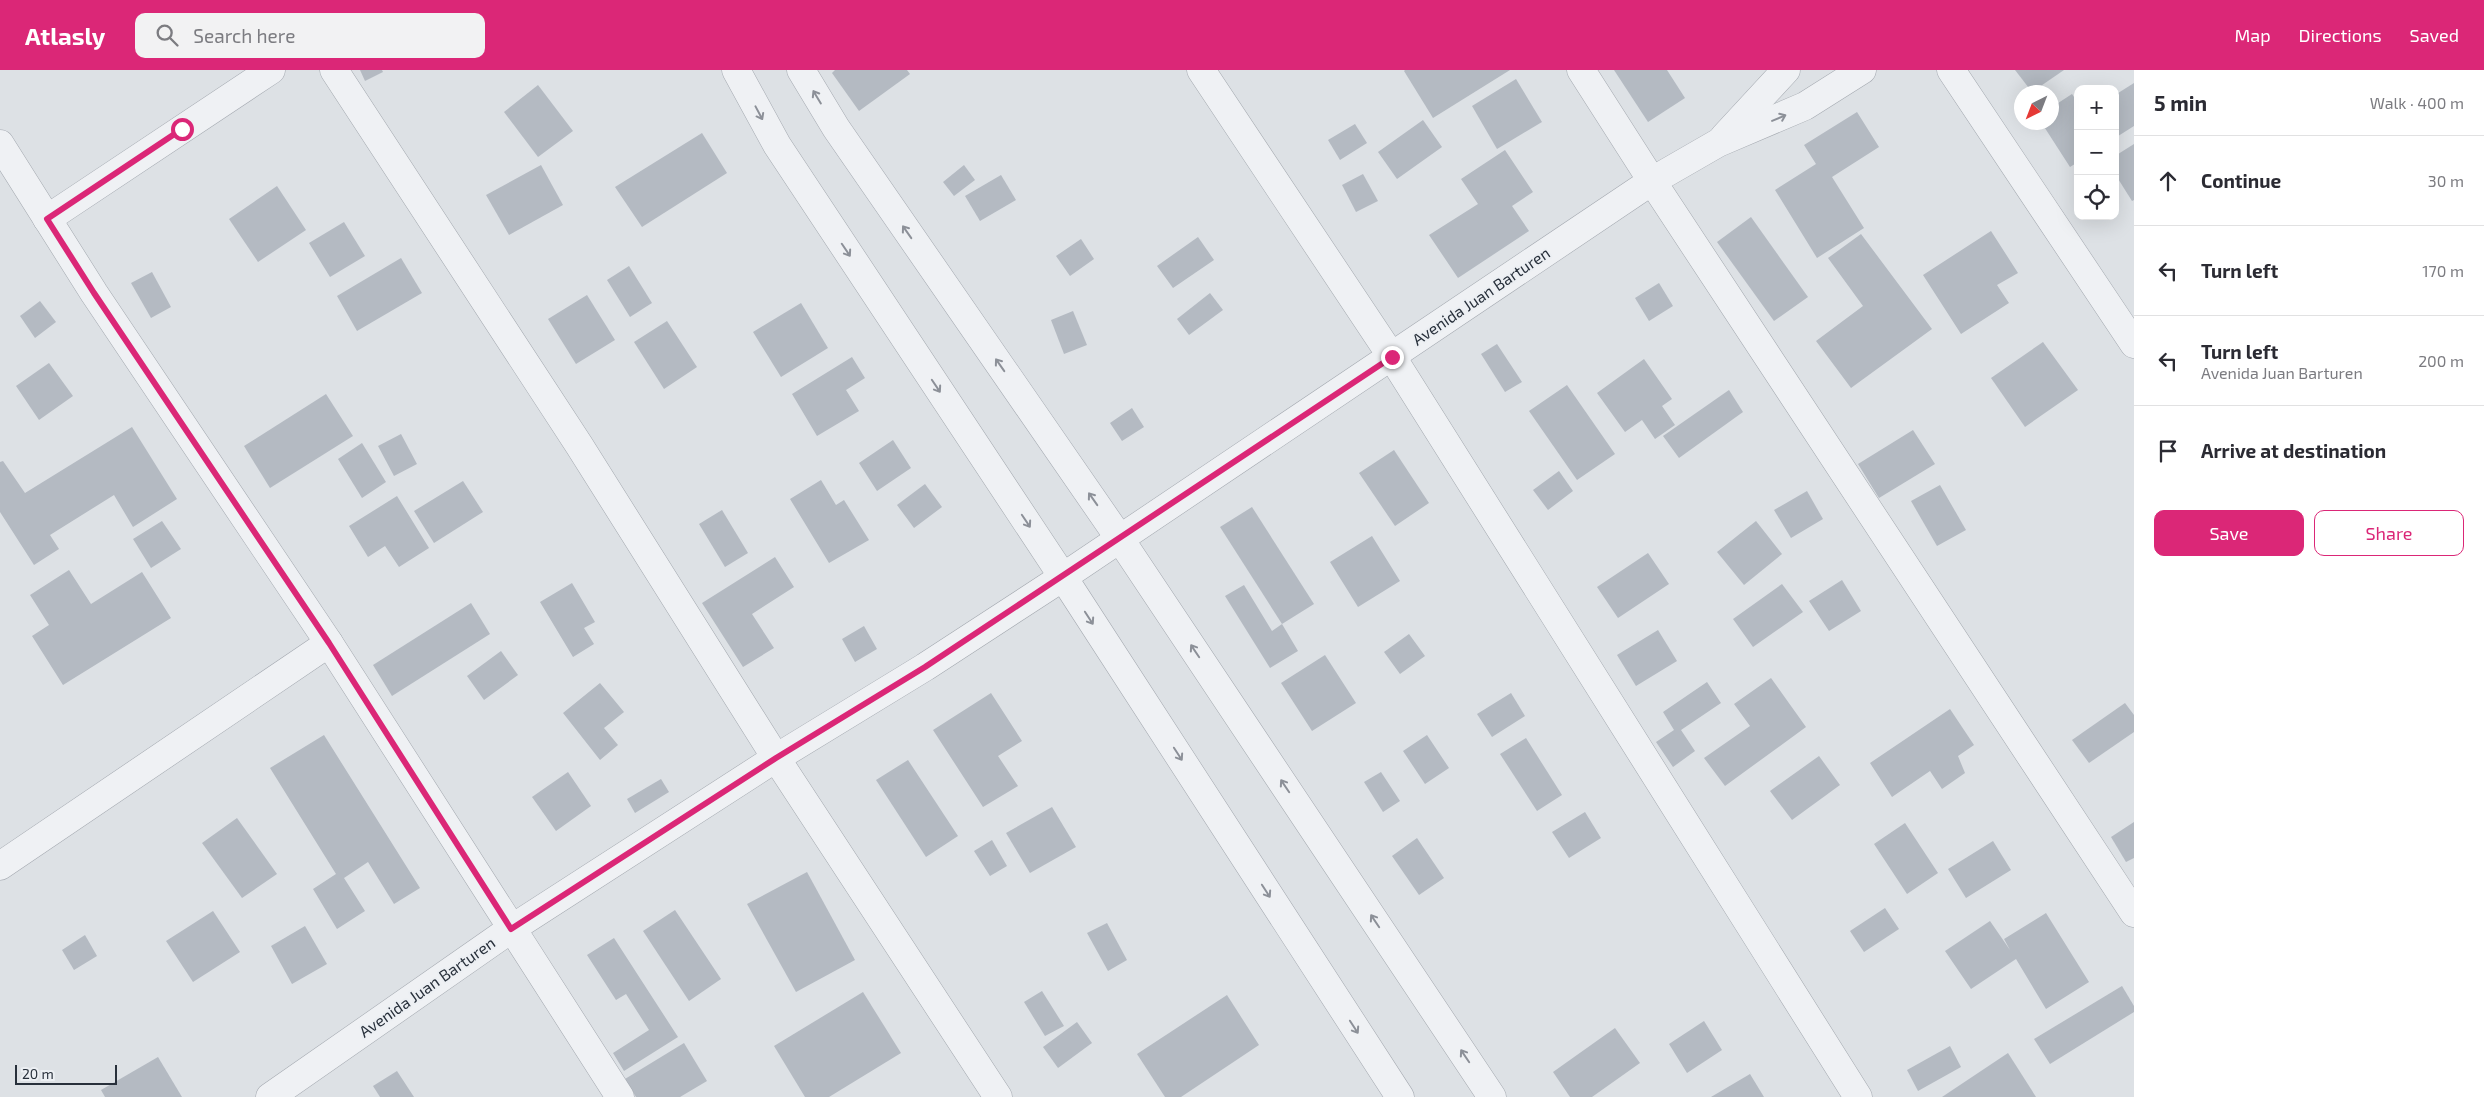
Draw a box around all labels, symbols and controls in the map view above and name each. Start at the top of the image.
search box [135,13,485,58]
text: Atlasly [25,21,105,50]
icon: search [153,21,181,49]
text: Search here [193,24,295,47]
text: Map [2234,24,2271,46]
text: Directions [2299,24,2382,46]
text: Saved [2410,24,2459,46]
north arrow [2014,85,2059,130]
map controls [2074,85,2119,220]
button: + [2074,85,2119,130]
one-way arrow [812,90,822,104]
text: 5 min [2154,90,2207,115]
text: Walk · 400 m [2370,93,2464,112]
one-way arrow [755,105,765,120]
one-way arrow [1771,112,1786,122]
route start [171,118,194,141]
button: − [2074,130,2119,175]
icon: ahead [2154,167,2182,195]
text: Continue [2201,169,2281,192]
text: 30 m [2428,171,2464,190]
button: locate [2074,175,2119,220]
one-way arrow [902,225,912,239]
street label: Avenida Juan Barturen [1408,242,1553,349]
one-way arrow [841,243,851,257]
icon: left [2154,257,2182,285]
text: Turn left [2201,259,2278,282]
text: 170 m [2422,261,2464,280]
text: Turn left [2201,340,2278,363]
route end [1381,346,1404,369]
icon: left [2154,347,2182,375]
text: 200 m [2418,351,2464,370]
one-way arrow [995,358,1005,372]
text: Avenida Juan Barturen [2201,363,2363,382]
one-way arrow [931,378,941,392]
icon: arrive [2154,437,2182,465]
text: Arrive at destination [2201,439,2386,462]
one-way arrow [1088,492,1098,506]
button: Save [2154,510,2304,556]
button: Share [2314,510,2464,556]
one-way arrow [1021,514,1031,528]
one-way arrow [1085,610,1095,624]
one-way arrow [1189,644,1199,658]
one-way arrow [1173,747,1183,761]
one-way arrow [1280,779,1290,793]
one-way arrow [1261,883,1271,897]
one-way arrow [1370,914,1380,928]
street label: Avenida Juan Barturen [355,932,498,1041]
one-way arrow [1349,1020,1360,1034]
one-way arrow [1460,1050,1470,1064]
scale bar [15,1062,118,1085]
text: 20 m [22,1065,54,1082]

